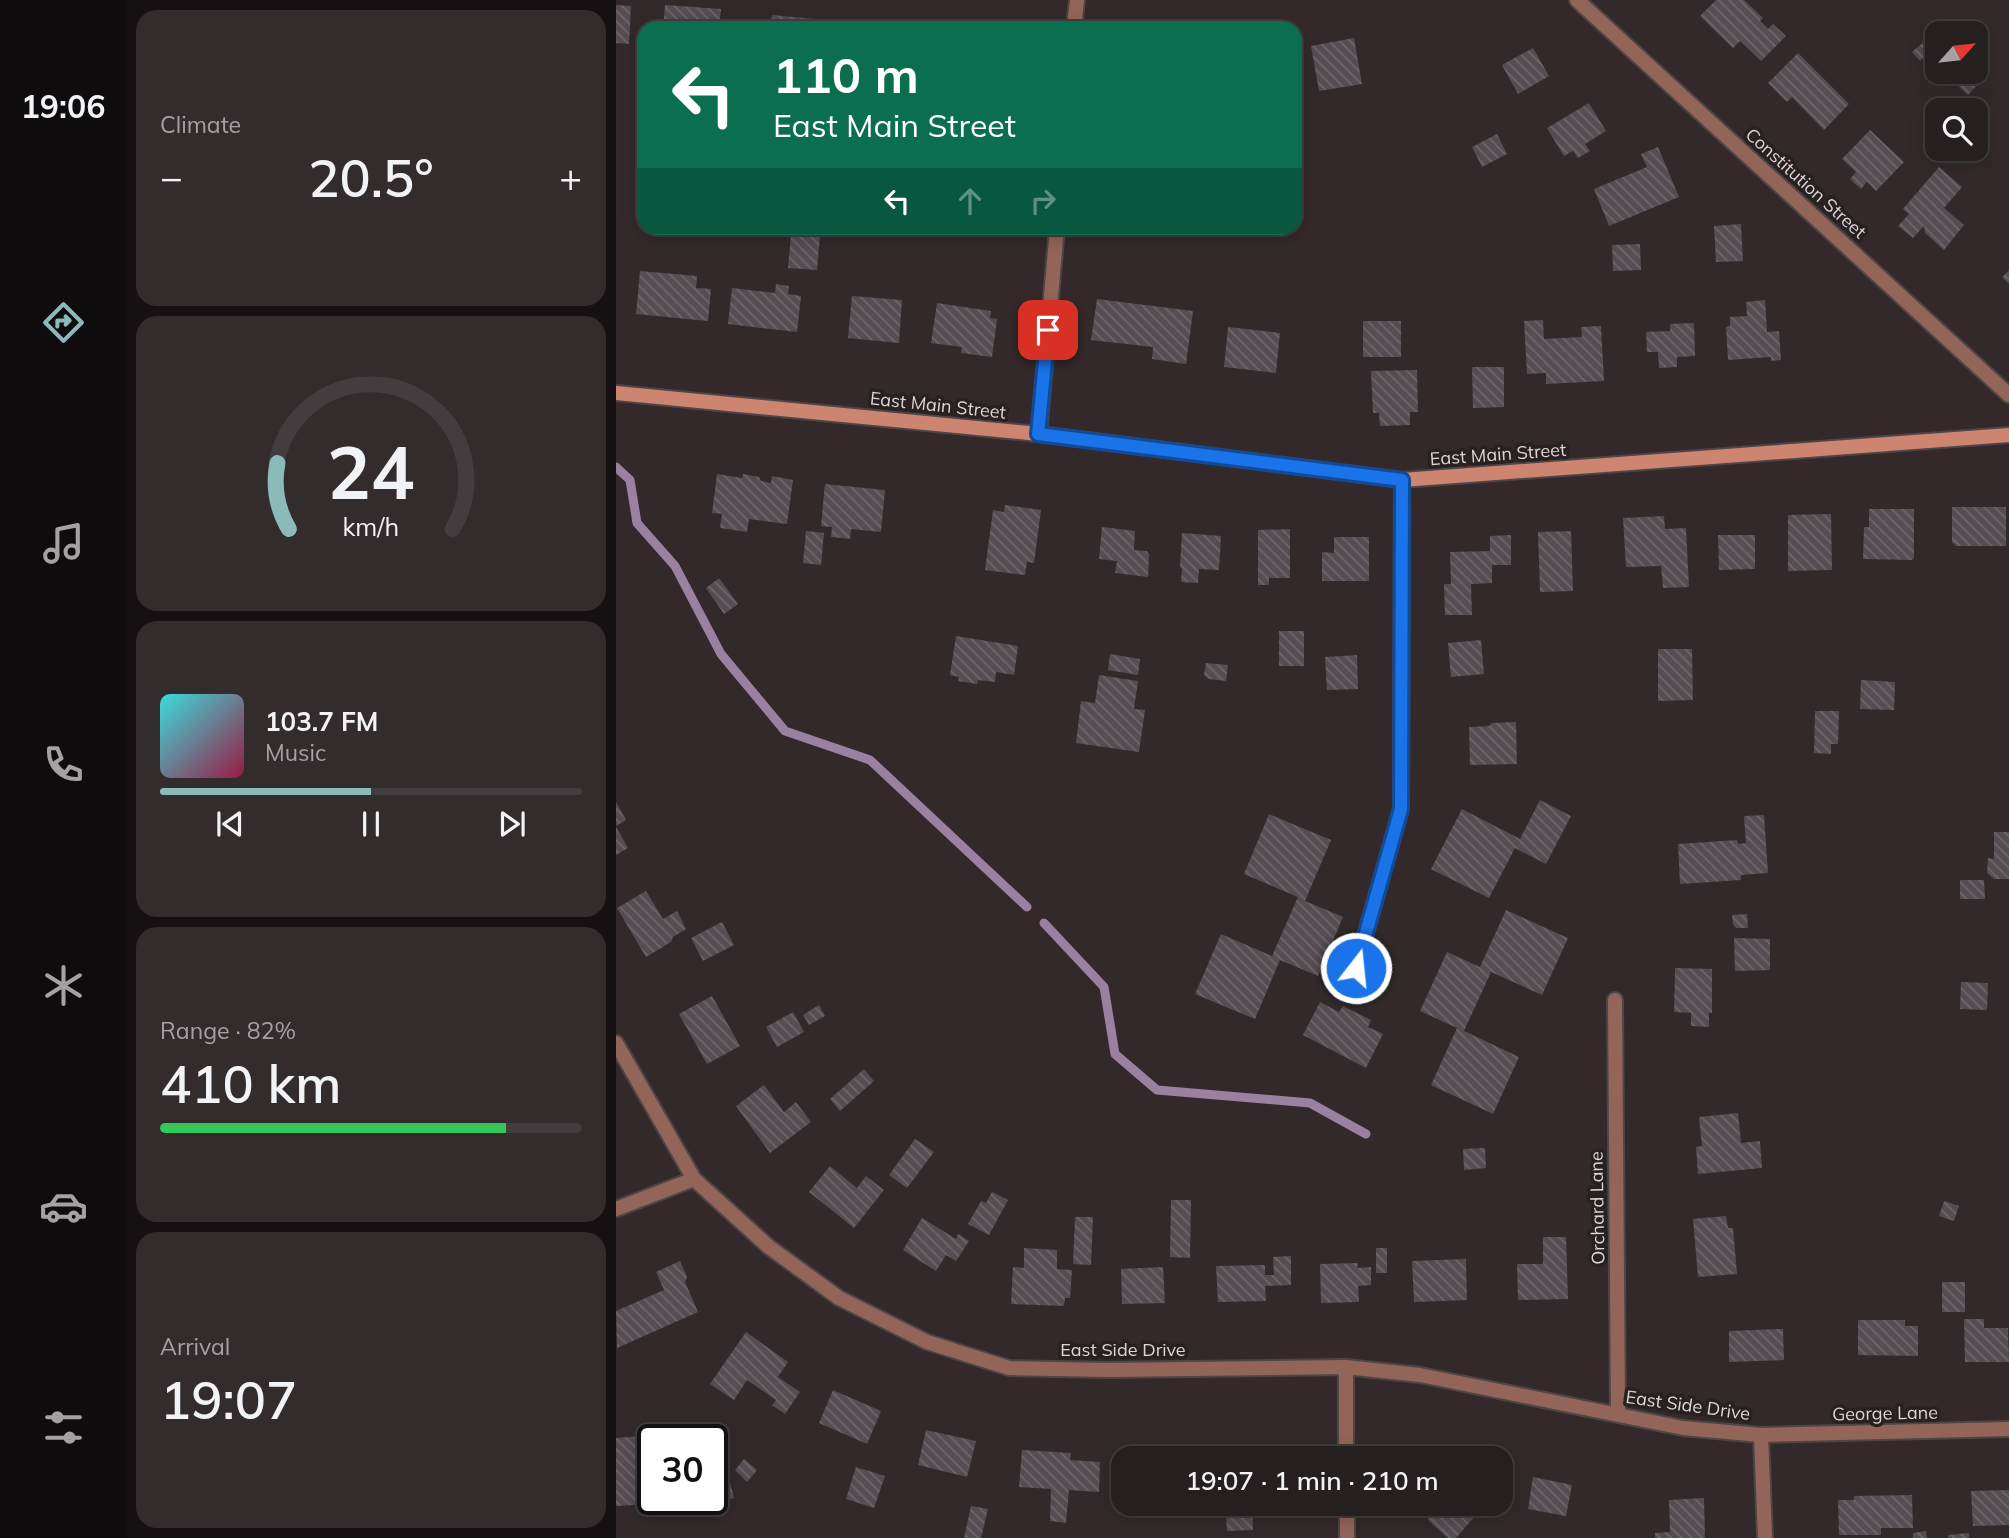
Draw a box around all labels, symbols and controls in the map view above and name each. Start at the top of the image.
north arrow [1925,21,1988,84]
map controls [1925,21,1988,161]
text: 110 m [773,44,919,105]
icon: left [658,49,749,140]
text: 19:06 [21,86,105,126]
button: search [1925,98,1988,161]
text: East Main Street [773,105,1016,145]
text: Climate [160,110,241,139]
street label: Constitution Street [1741,123,1871,243]
text: 20.5° [308,145,434,210]
text: − [160,153,183,201]
text: + [559,153,582,201]
icon: left [878,182,916,220]
icon: ahead [951,182,989,220]
icon: right [1024,182,1062,220]
icon: directions [39,298,88,347]
pin [1018,300,1078,360]
icon: arrive [1029,311,1067,349]
street label: East Main Street [869,386,1007,424]
text: 24 [327,427,415,518]
street label: East Main Street [1429,438,1567,470]
text: km/h [343,511,399,542]
icon: music [39,519,88,568]
text: 103.7 FM [265,705,378,738]
text: Music [265,738,326,767]
icon: phone [39,740,88,789]
icon: previous [211,805,249,843]
icon: pause [352,805,390,843]
icon: next [493,805,531,843]
position arrow [1319,931,1393,1005]
icon: climate [39,961,88,1010]
text: Range · 82% [160,1016,296,1045]
text: 410 km [160,1051,341,1116]
street label: Orchard Lane [1585,1151,1609,1265]
icon: car [39,1182,88,1231]
text: Arrival [160,1332,230,1361]
street label: East Side Drive [1060,1338,1186,1361]
text: 19:07 [160,1367,297,1432]
street label: East Side Drive [1624,1385,1752,1425]
street label: George Lane [1832,1401,1938,1425]
icon: filters [39,1403,88,1452]
speed limit sign: 30 [637,1424,728,1515]
text: 19:07 · 1 min · 210 m [1185,1464,1439,1497]

